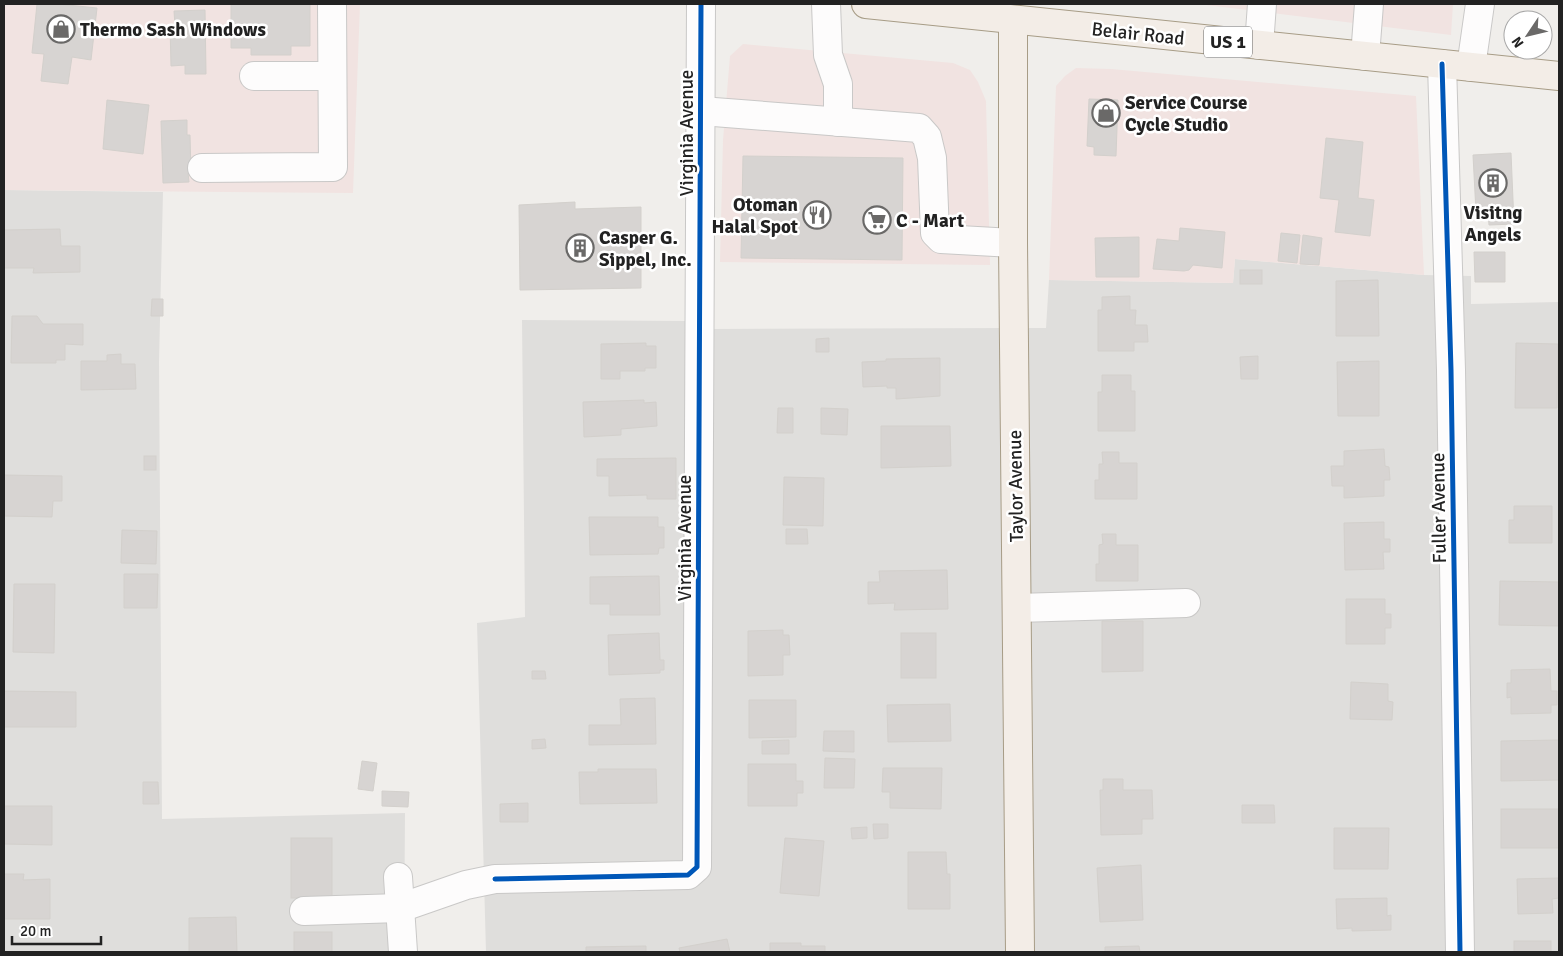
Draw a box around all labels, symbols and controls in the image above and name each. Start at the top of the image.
north arrow [1503,10,1553,60]
shop icon: Thermo Sash Windows [46,14,76,44]
street label: Belair Road [1090,17,1186,51]
place label: Thermo Sash Windows [80,18,266,42]
road number: US 1 [1204,27,1252,58]
text: N [1508,33,1528,51]
street label: Virginia Avenue [675,70,699,196]
place label: Service Course Cycle Studio [1125,91,1247,137]
shop icon: Service Course Cycle Studio [1091,98,1121,128]
building icon: Visitng Angels [1478,168,1508,198]
place label: Otoman Halal Spot [712,193,798,239]
restaurant icon: Otoman Halal Spot [802,200,832,230]
place label: Visitng Angels [1464,201,1522,247]
supermarket icon: C - Mart [862,205,892,235]
place label: C - Mart [896,209,964,233]
place label: Casper G. Sippel, Inc. [599,226,692,272]
building icon: Casper G. Sippel, Inc. [565,233,595,263]
street label: Taylor Avenue [1003,430,1029,542]
street label: Fuller Avenue [1426,452,1452,564]
street label: Virginia Avenue [673,475,697,601]
scale bar [12,914,101,946]
text: 20 m [20,922,51,940]

